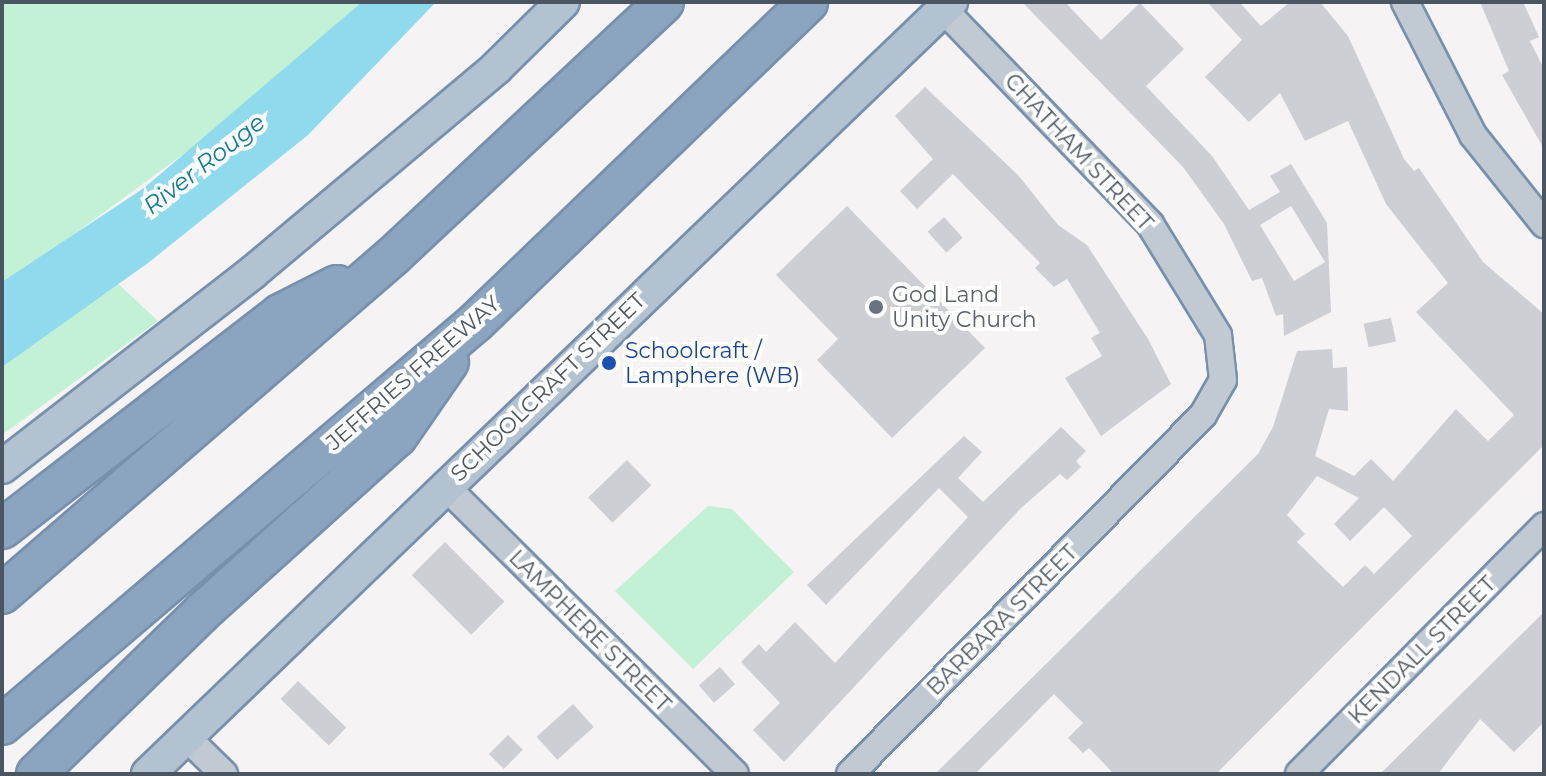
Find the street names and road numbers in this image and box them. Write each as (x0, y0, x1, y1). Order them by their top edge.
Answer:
street label: CHATHAM STREET (999, 68, 1159, 236)
street label: SCHOOLCRAFT STREET (445, 287, 651, 487)
street label: JEFFRIES FREEWAY (321, 290, 505, 456)
street label: BARBARA STREET (921, 539, 1083, 701)
street label: LAMPHERE STREET (504, 545, 676, 717)
street label: KENDALL STREET (1343, 571, 1501, 729)

